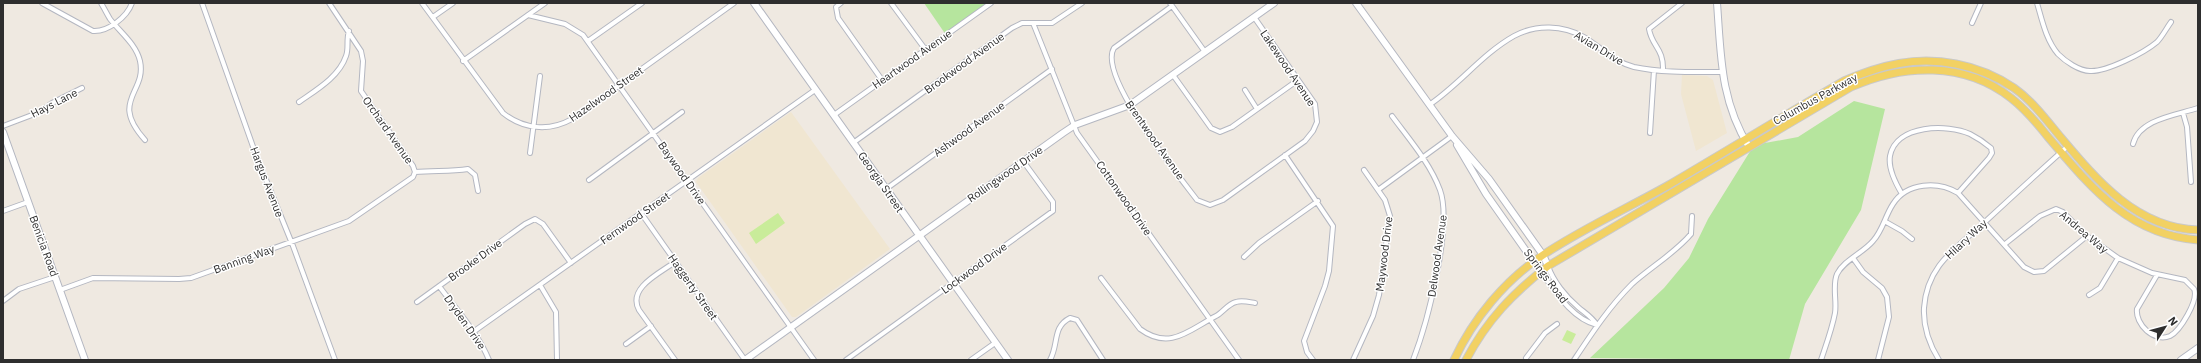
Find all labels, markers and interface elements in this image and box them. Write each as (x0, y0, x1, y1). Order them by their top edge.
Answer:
street label: Heartwood Avenue (869, 26, 955, 92)
street label: Lakewood Avenue (1257, 27, 1319, 109)
street label: Avian Drive (1572, 28, 1626, 68)
street label: Brookwood Avenue (921, 29, 1007, 97)
street label: Hazelwood Street (566, 63, 646, 125)
street label: Columbus Parkway (1770, 70, 1860, 128)
street label: Hays Lane (28, 85, 80, 121)
street label: Orchard Avenue (360, 94, 416, 166)
street label: Ashwood Avenue (930, 98, 1008, 160)
street label: Brentwood Avenue (1122, 98, 1188, 182)
street label: Baywood Drive (655, 139, 709, 207)
street label: Rollingwood Drive (965, 143, 1045, 205)
street label: Hargus Avenue (247, 145, 287, 219)
street label: Georgia Street (855, 149, 907, 215)
street label: Cottonwood Drive (1093, 158, 1155, 238)
street label: Fernwood Street (597, 189, 673, 247)
street label: Andrea Way (2057, 208, 2112, 257)
street label: Benicia Road (26, 213, 62, 279)
street label: Delwood Avenue (1424, 214, 1450, 298)
street label: Maywood Drive (1372, 216, 1396, 292)
street label: Hilary Way (1942, 216, 1990, 262)
street label: Brooke Drive (445, 236, 505, 284)
street label: Lockwood Drive (938, 239, 1010, 297)
street label: Banning Way (212, 241, 277, 277)
street label: Springs Road (1521, 246, 1571, 306)
street label: Haggerty Street (665, 251, 721, 323)
street label: Dryden Drive (441, 292, 489, 352)
north arrow (2145, 307, 2185, 347)
text: N (2165, 314, 2181, 328)

